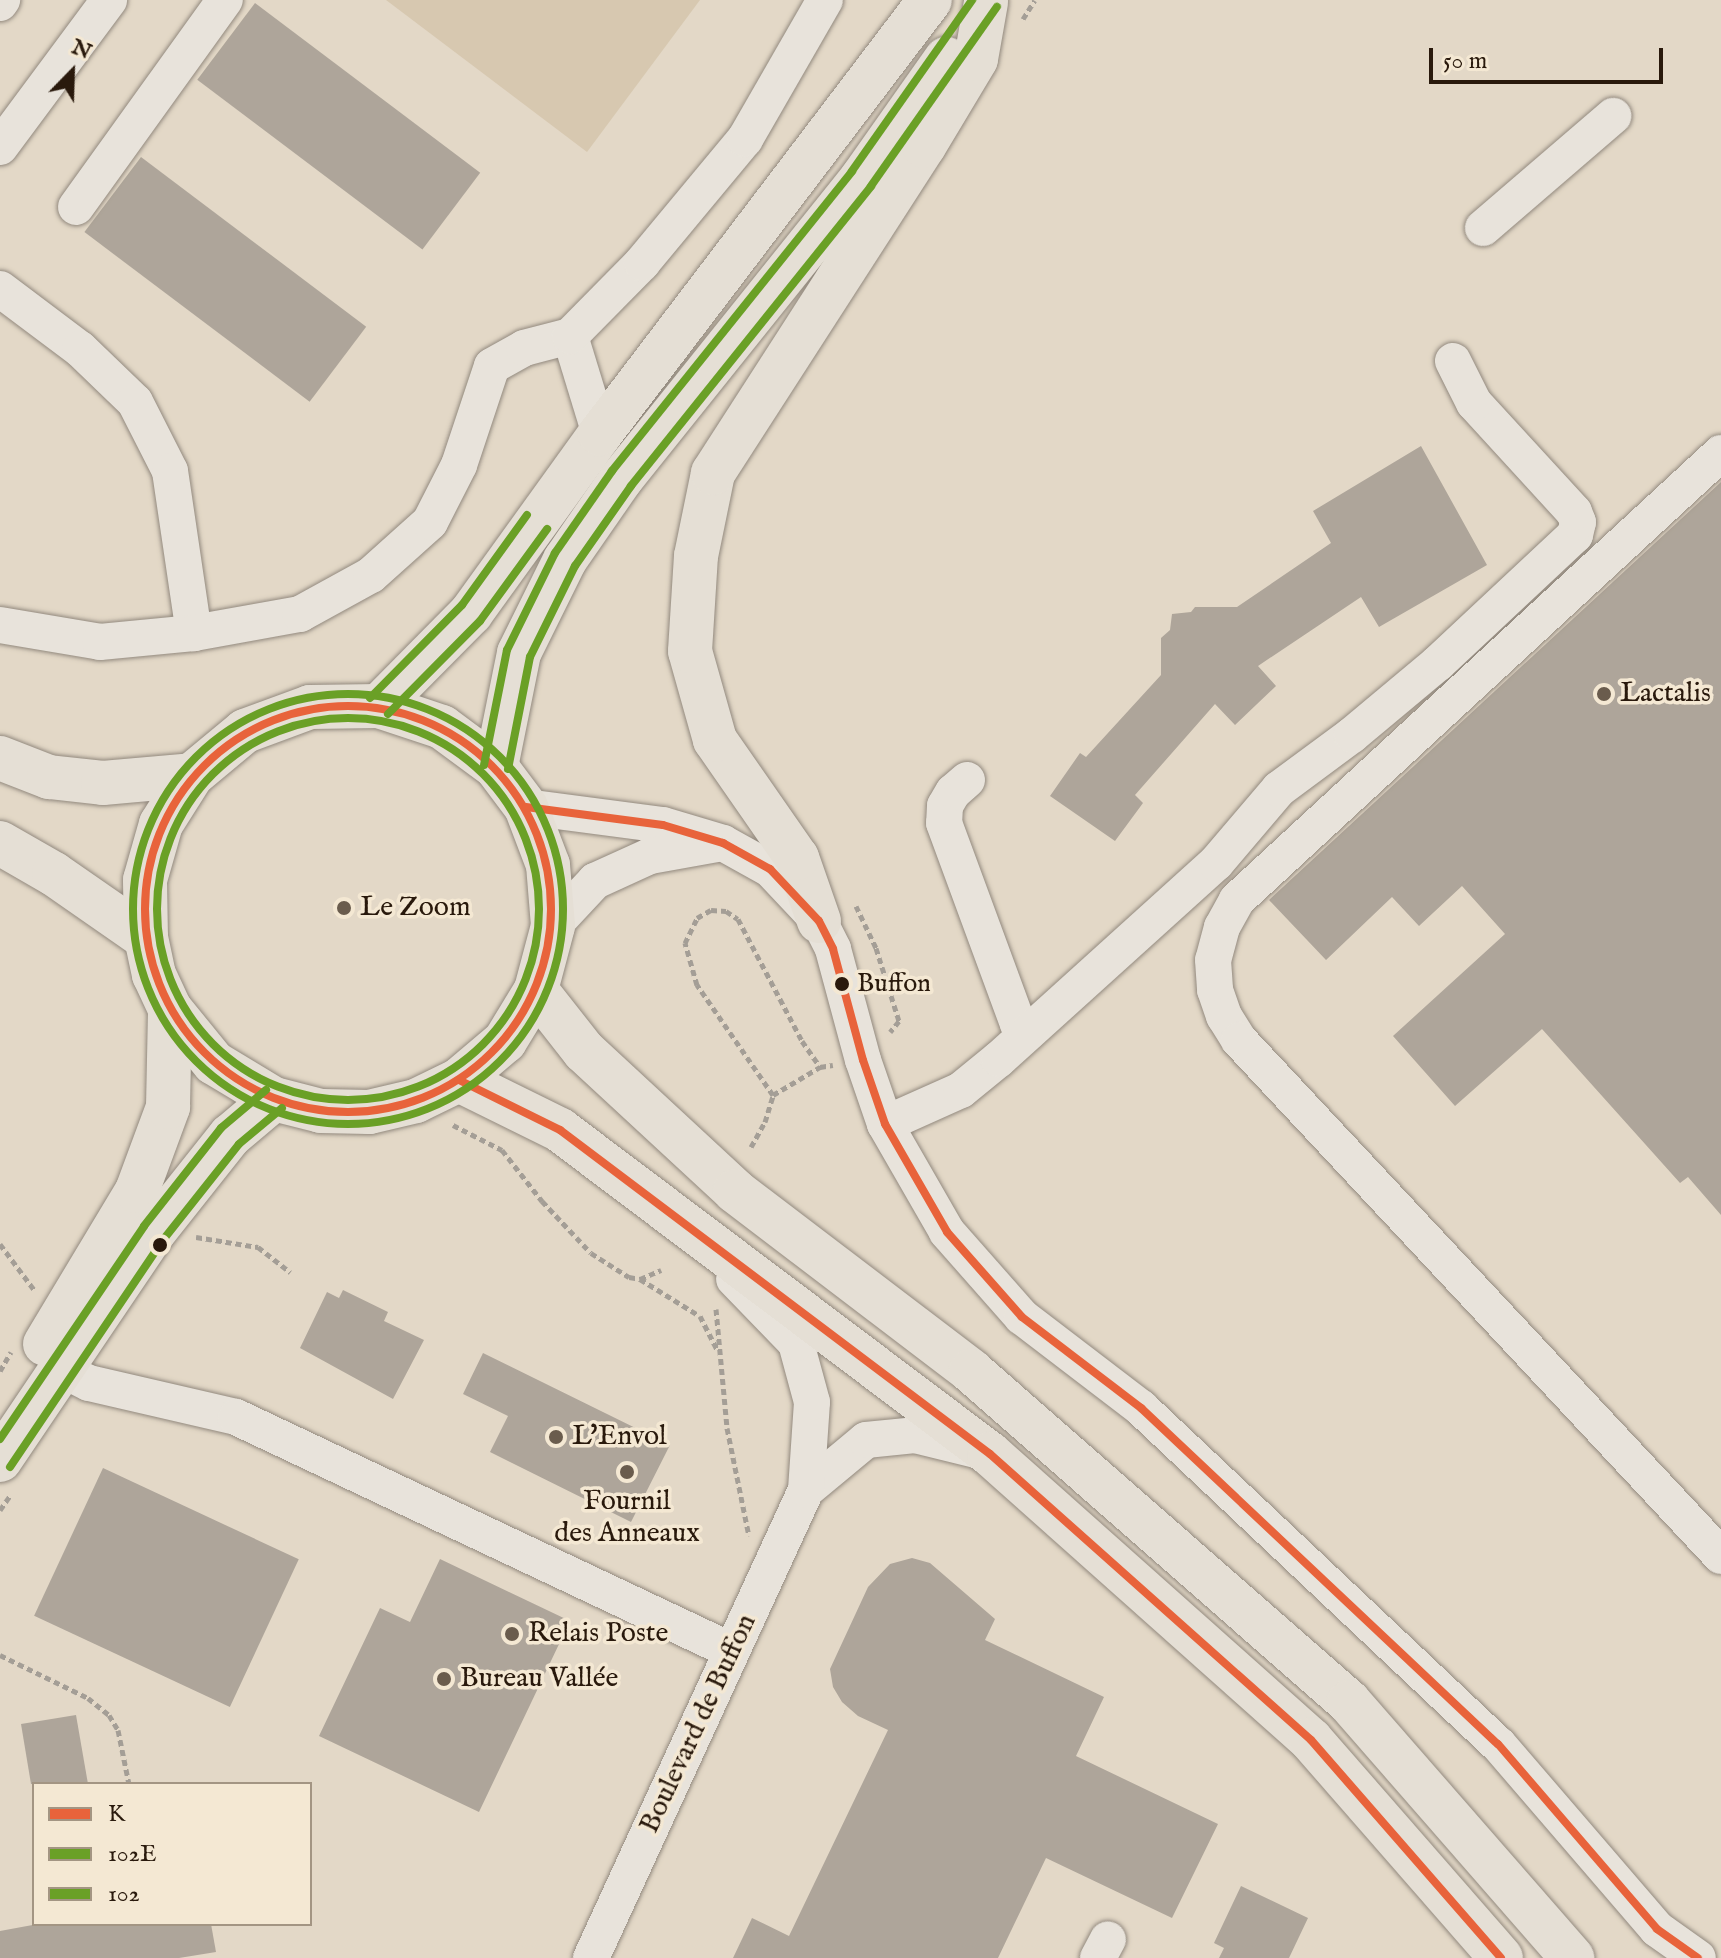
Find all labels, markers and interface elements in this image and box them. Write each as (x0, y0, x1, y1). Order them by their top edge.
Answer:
north arrow (32, 32, 112, 112)
scale bar (1433, 32, 1667, 82)
text: N (67, 33, 96, 67)
text: 50 m (1443, 46, 1487, 77)
place label: Lactalis (1620, 677, 1711, 711)
marker: Lactalis (1595, 685, 1613, 703)
place label: Le Zoom (360, 891, 471, 925)
marker: Le Zoom (335, 899, 353, 917)
place label: Buffon (857, 968, 931, 1000)
marker: Buffon (834, 976, 850, 992)
unlabelled marker (152, 1237, 168, 1253)
place label: L'Envol (572, 1420, 667, 1454)
marker: L'Envol (547, 1428, 565, 1446)
marker: Fournil des Anneaux (618, 1463, 636, 1481)
place label: Fournil des Anneaux (554, 1485, 700, 1551)
street label: Boulevard de Buffon (634, 1609, 764, 1839)
place label: Relais Poste (528, 1617, 668, 1651)
marker: Relais Poste (503, 1625, 521, 1643)
place label: Bureau Vallée (460, 1662, 618, 1696)
marker: Bureau Vallée (435, 1670, 453, 1688)
legend (32, 1782, 312, 1926)
text: K (108, 1799, 125, 1830)
text: 102E (108, 1839, 157, 1870)
text: 102 (108, 1879, 140, 1910)

